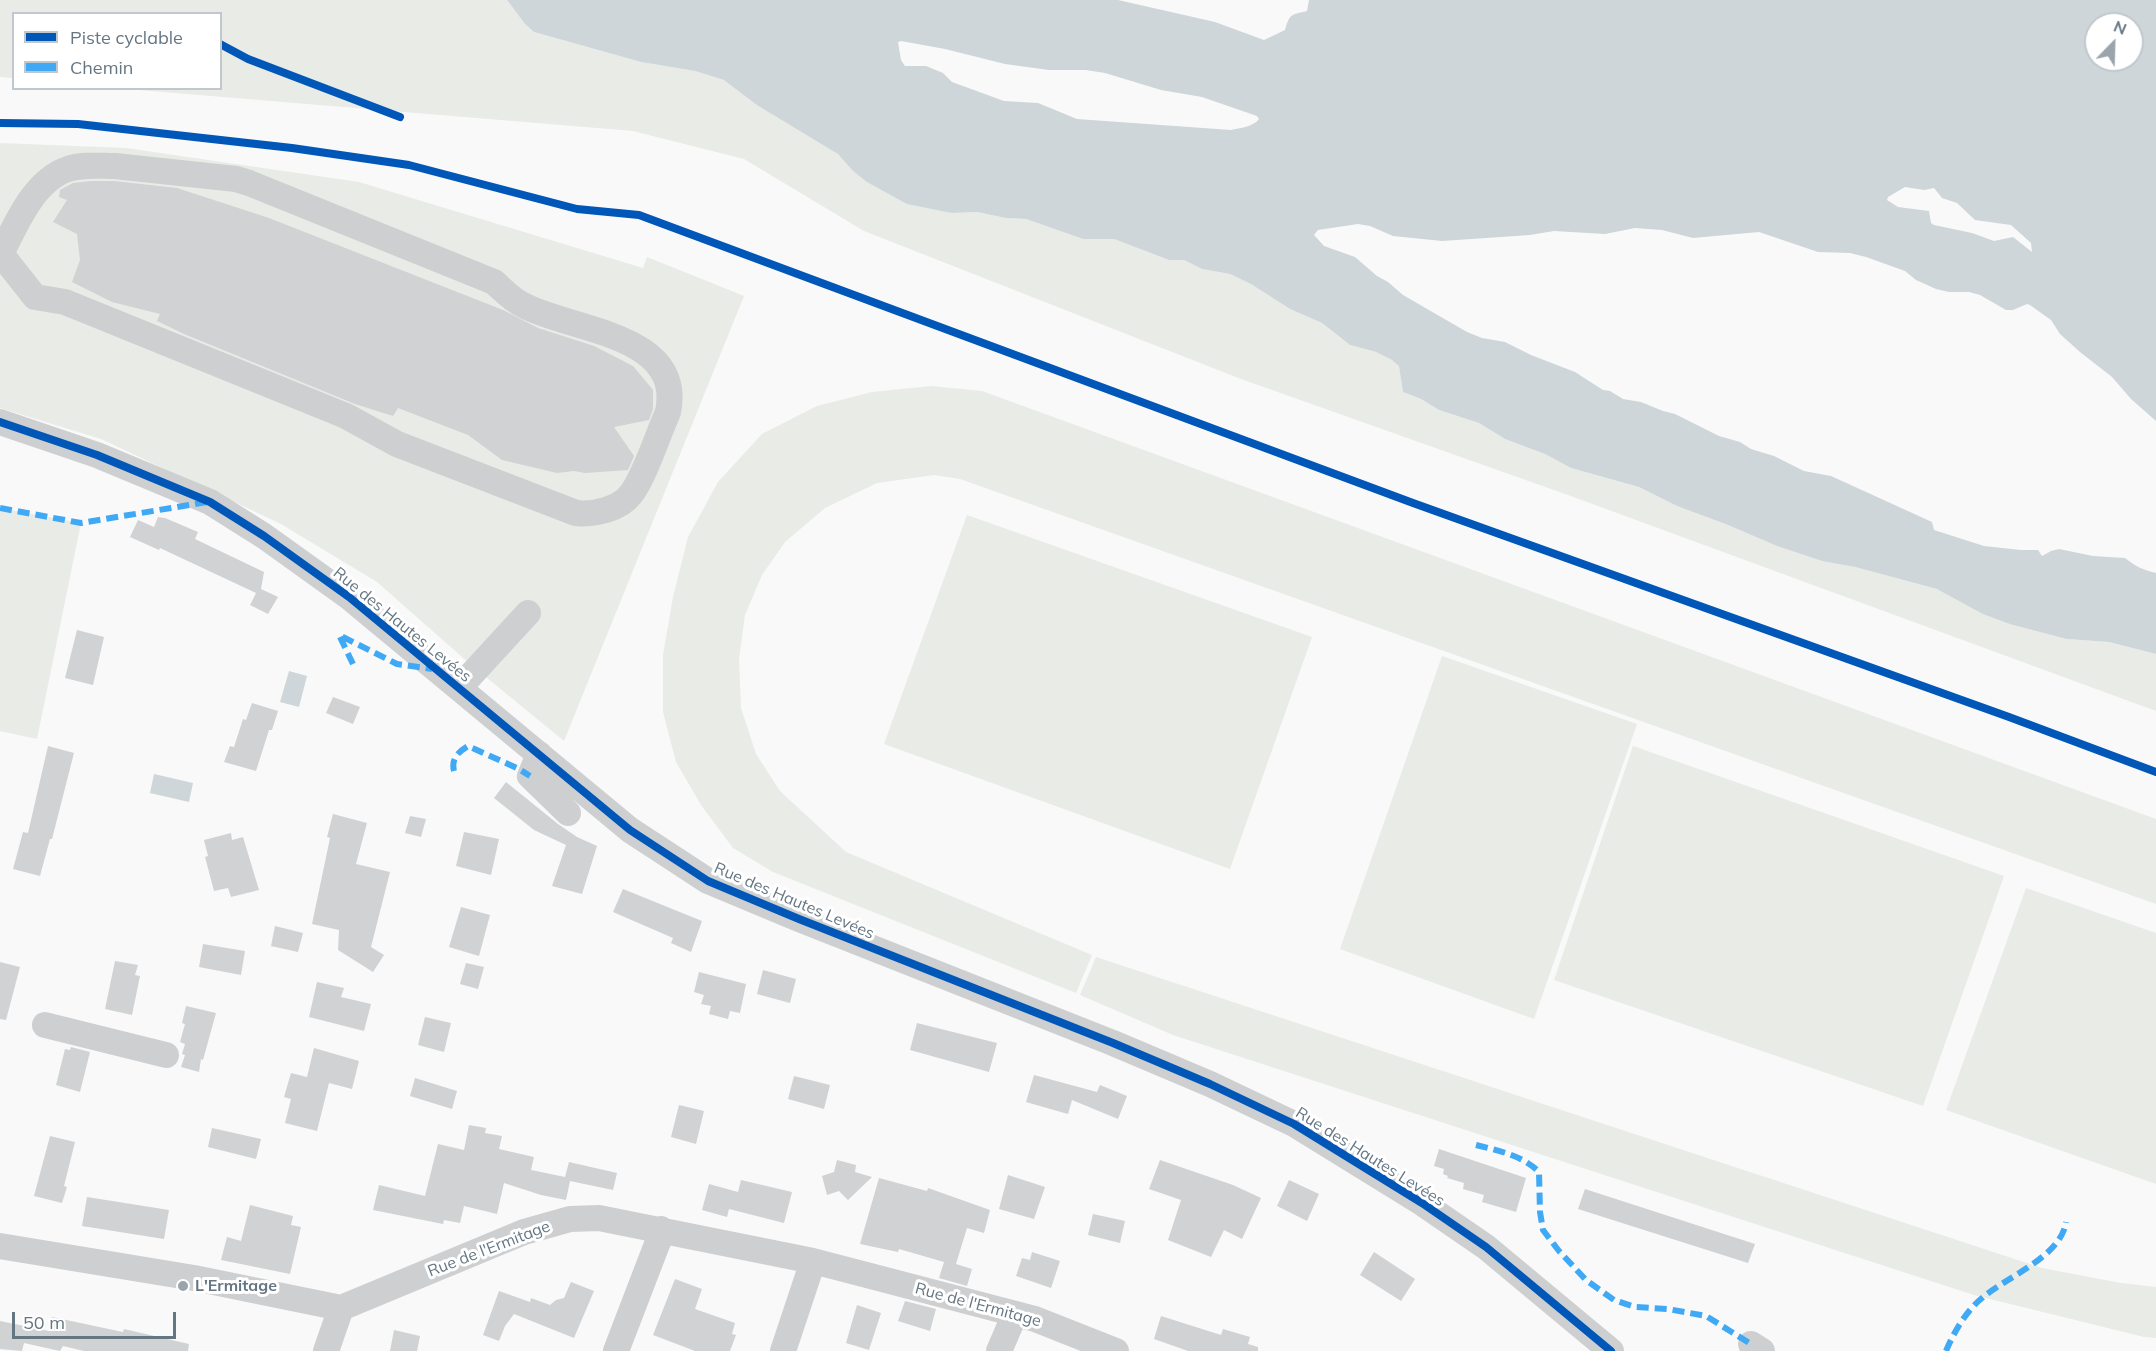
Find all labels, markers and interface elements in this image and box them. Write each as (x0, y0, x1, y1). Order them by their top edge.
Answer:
legend (12, 12, 222, 90)
north arrow (2084, 12, 2144, 72)
text: N (2111, 16, 2130, 39)
text: Piste cyclable (70, 26, 183, 49)
text: Chemin (70, 56, 133, 79)
street label: Rue des Hautes Levées (329, 563, 475, 687)
street label: Rue des Hautes Levées (711, 859, 877, 943)
street label: Rue des Hautes Levées (1292, 1103, 1448, 1211)
street label: Rue de l'Ermitage (425, 1217, 553, 1281)
place label: L'Ermitage (195, 1276, 277, 1296)
marker: L'Ermitage (176, 1279, 190, 1293)
street label: Rue de l'Ermitage (913, 1279, 1043, 1331)
scale bar (15, 1300, 178, 1338)
text: 50 m (23, 1311, 65, 1334)

